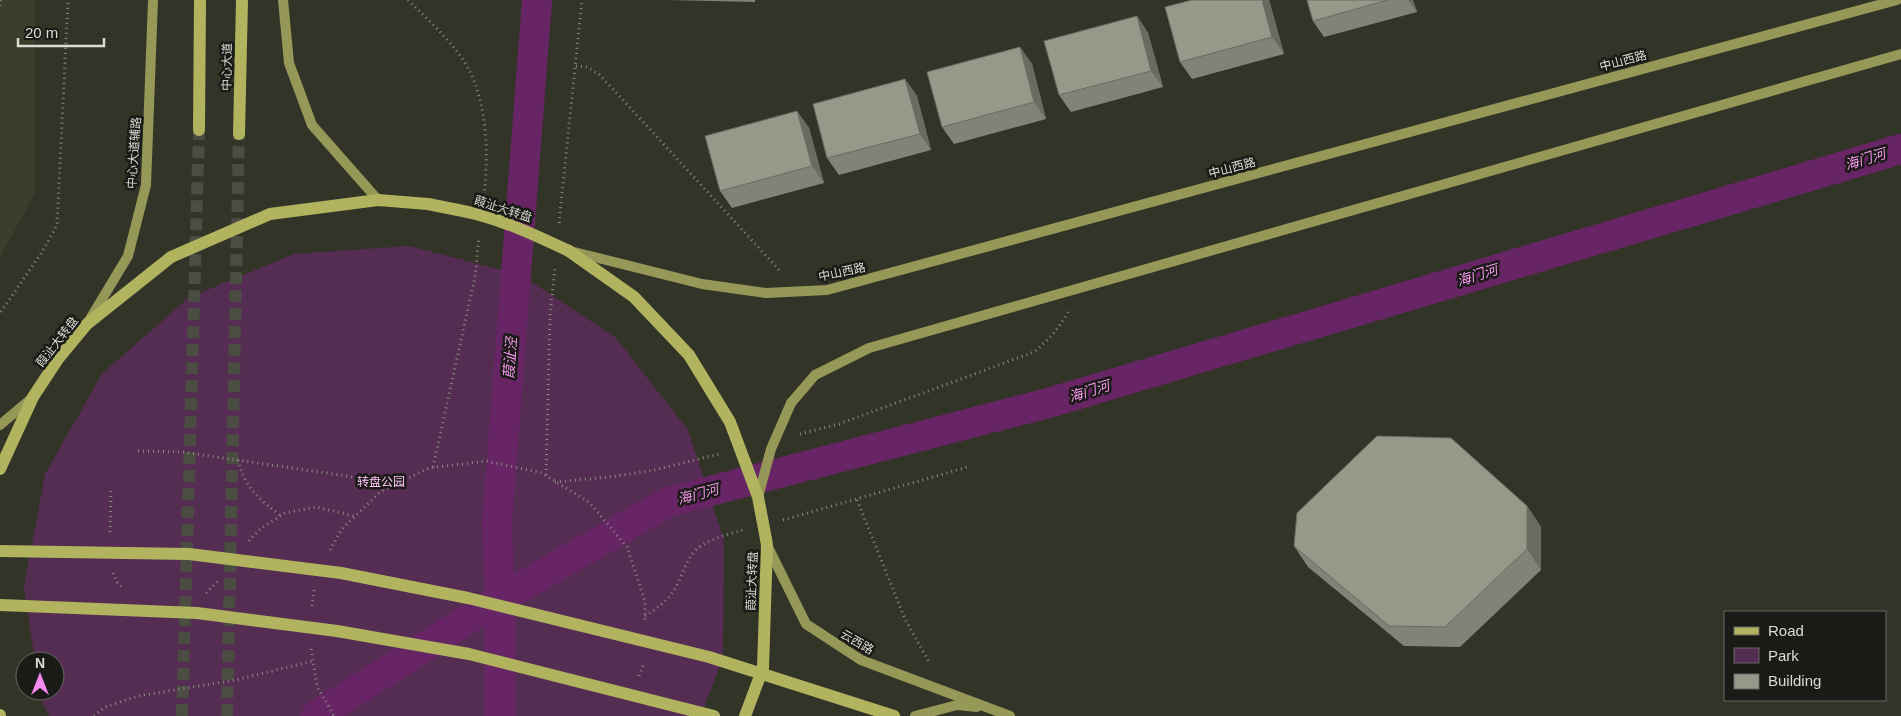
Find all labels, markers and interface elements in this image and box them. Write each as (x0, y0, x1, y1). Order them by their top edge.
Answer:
scale bar (18, 15, 104, 47)
text: 20 m (25, 24, 58, 41)
street label: 中心大道 (220, 43, 234, 91)
street label: 中山西路 (1598, 48, 1648, 74)
street label: 中心大道辅路 (125, 117, 143, 189)
water label: 海门河 (1843, 144, 1890, 173)
street label: 中山西路 (1207, 155, 1257, 181)
street label: 葭沚大转盘 (472, 193, 534, 225)
street label: 中山西路 (817, 260, 867, 284)
water label: 海门河 (1455, 260, 1502, 289)
street label: 葭沚大转盘 (33, 314, 81, 370)
water label: 葭沚泾 (501, 334, 520, 380)
water label: 海门河 (1067, 376, 1114, 405)
park label: 转盘公园 (357, 475, 405, 489)
water label: 海门河 (676, 480, 723, 507)
street label: 葭沚大转盘 (744, 551, 760, 611)
legend (1724, 611, 1886, 701)
text: Road (1768, 622, 1804, 639)
street label: 云西路 (838, 627, 876, 657)
text: Park (1768, 647, 1799, 664)
north arrow (15, 651, 65, 701)
text: N (35, 655, 45, 671)
text: Building (1768, 672, 1821, 689)

